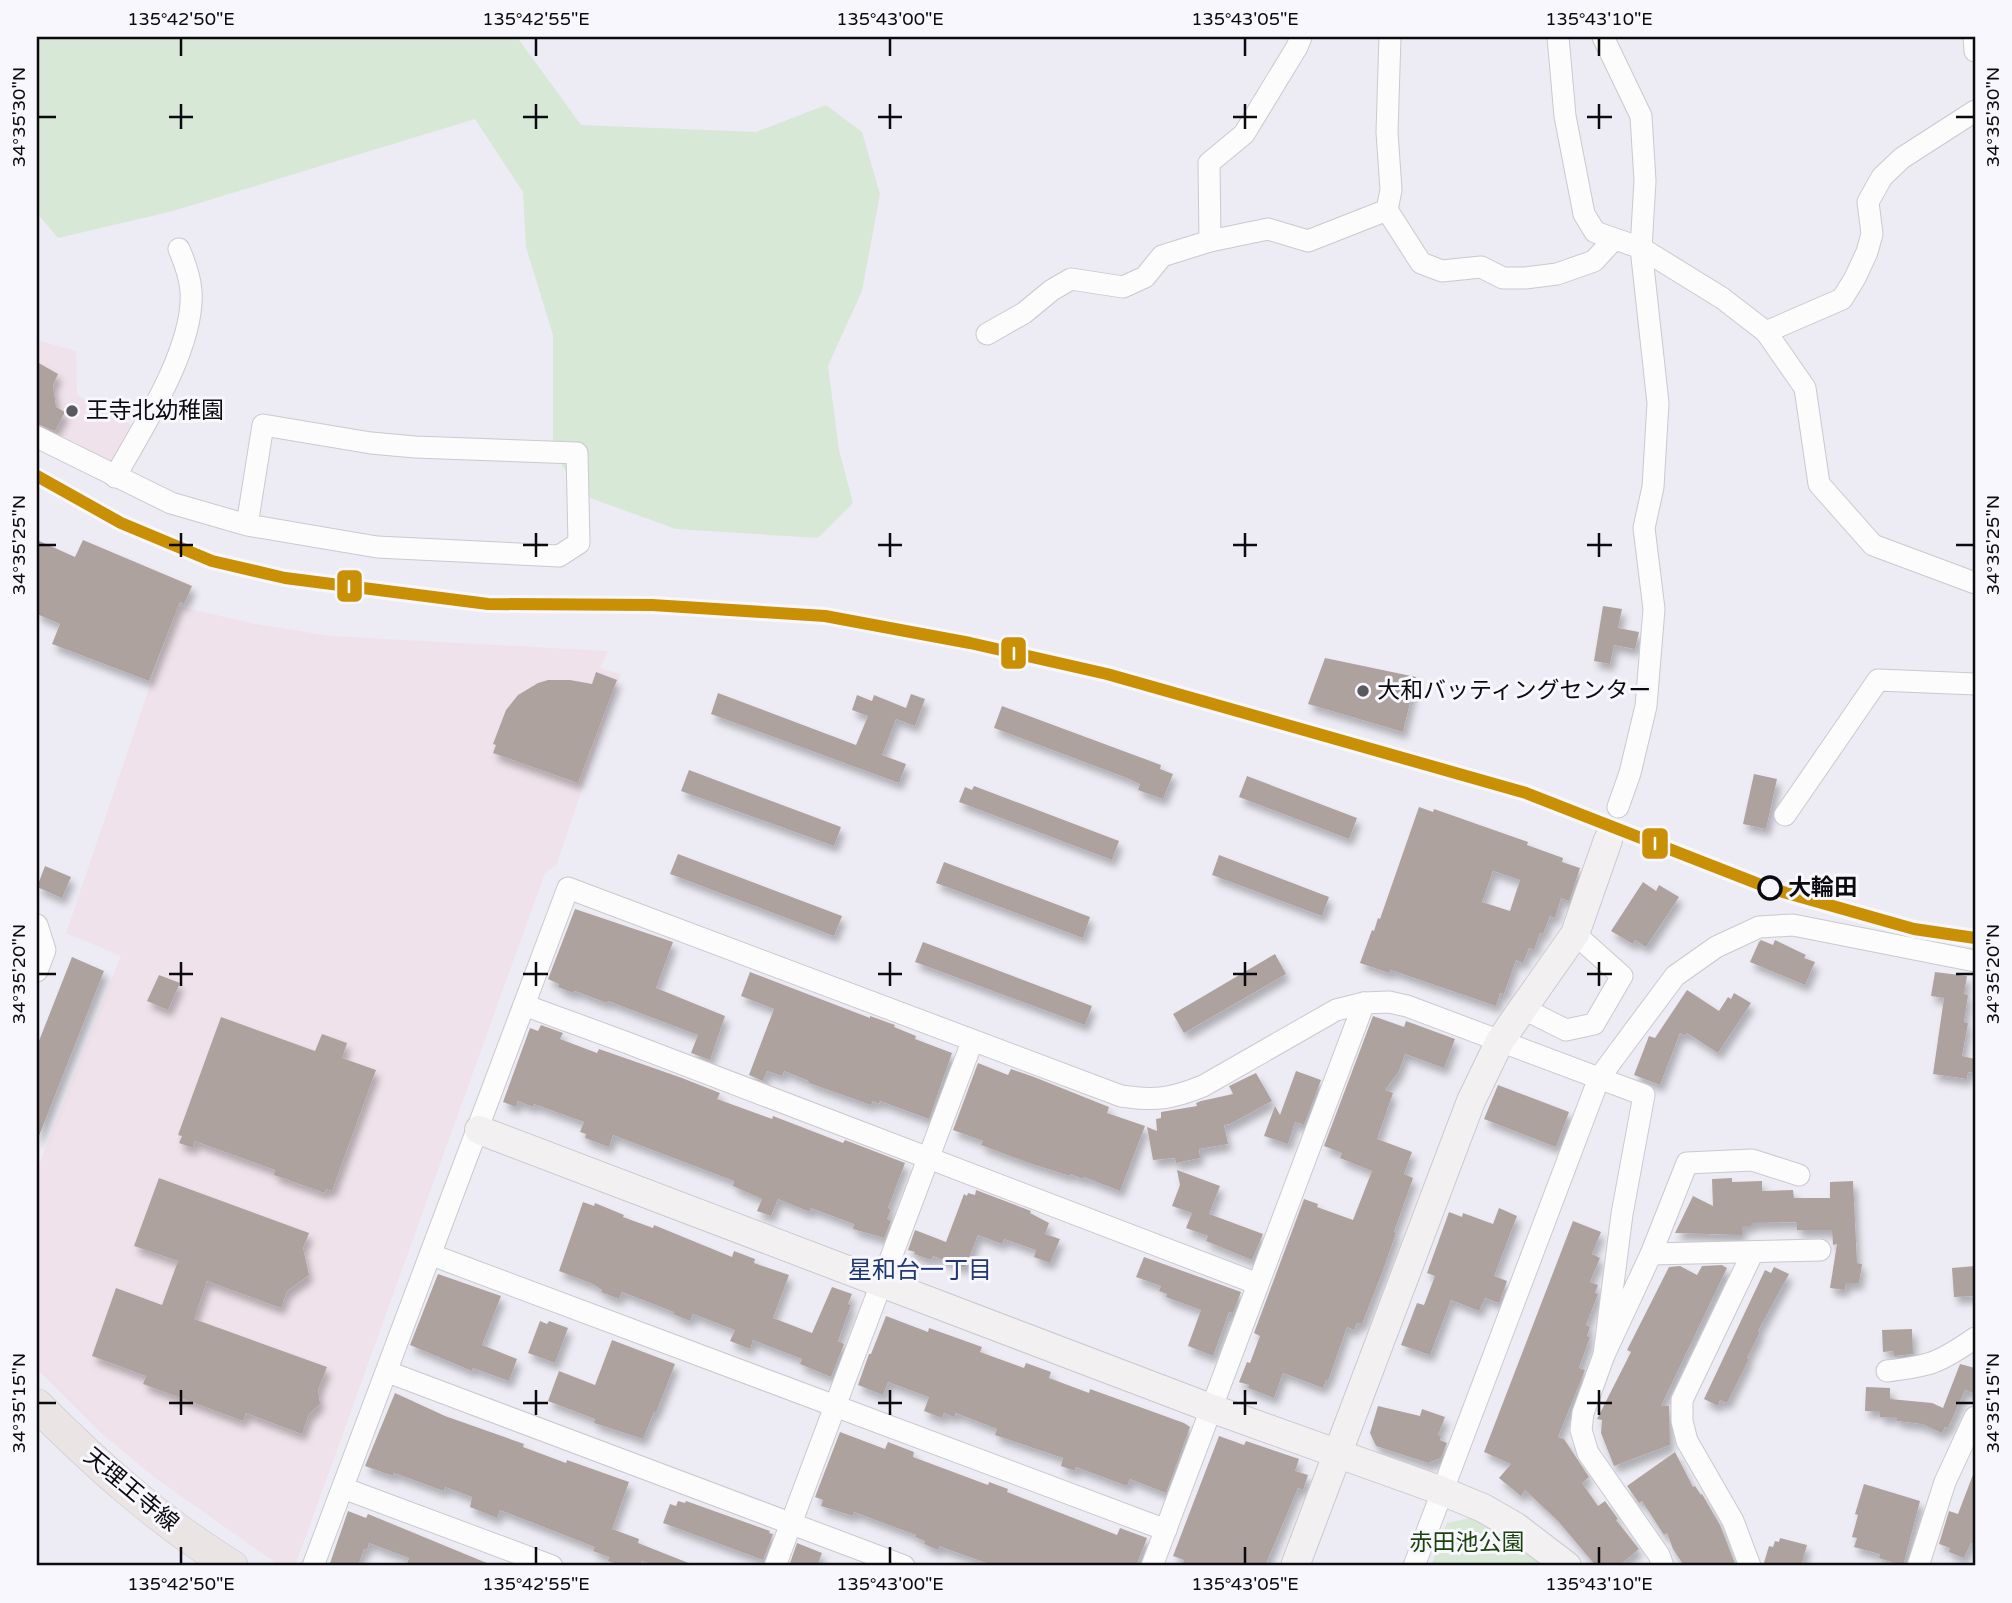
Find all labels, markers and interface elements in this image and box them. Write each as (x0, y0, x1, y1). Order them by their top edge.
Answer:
text: 135°42'50"E (127, 8, 235, 30)
text: 135°42'55"E (482, 8, 590, 30)
text: 135°43'00"E (836, 8, 944, 30)
text: 135°43'05"E (1191, 8, 1299, 30)
text: 135°43'10"E (1545, 8, 1653, 30)
text: 34°35'30"N (8, 67, 30, 167)
text: 34°35'30"N (1982, 67, 2004, 167)
place label: 王寺北幼稚園 (86, 397, 224, 425)
marker: 王寺北幼稚園 (64, 403, 80, 419)
text: 34°35'25"N (8, 495, 30, 595)
text: 34°35'25"N (1982, 495, 2004, 595)
line badge: I (336, 569, 363, 603)
text: I (346, 576, 352, 598)
line badge: I (1000, 636, 1027, 670)
text: I (1011, 643, 1017, 665)
place label: 大和バッティングセンター (1377, 677, 1652, 705)
marker: 大和バッティングセンター (1355, 683, 1371, 699)
line badge: I (1641, 827, 1669, 860)
text: I (1652, 833, 1658, 855)
place label: 大輪田 (1788, 874, 1857, 902)
marker: 大輪田 (1758, 876, 1782, 900)
text: 34°35'20"N (8, 924, 30, 1024)
text: 34°35'20"N (1982, 924, 2004, 1024)
district label: 星和台一丁目 (848, 1256, 992, 1285)
text: 34°35'15"N (8, 1353, 30, 1453)
text: 34°35'15"N (1982, 1353, 2004, 1453)
street label: 天理王寺線 (78, 1442, 184, 1538)
park label: 赤田池公園 (1410, 1529, 1525, 1557)
text: 135°42'50"E (127, 1573, 235, 1595)
text: 135°42'55"E (482, 1573, 590, 1595)
text: 135°43'00"E (836, 1573, 944, 1595)
text: 135°43'05"E (1191, 1573, 1299, 1595)
text: 135°43'10"E (1545, 1573, 1653, 1595)

